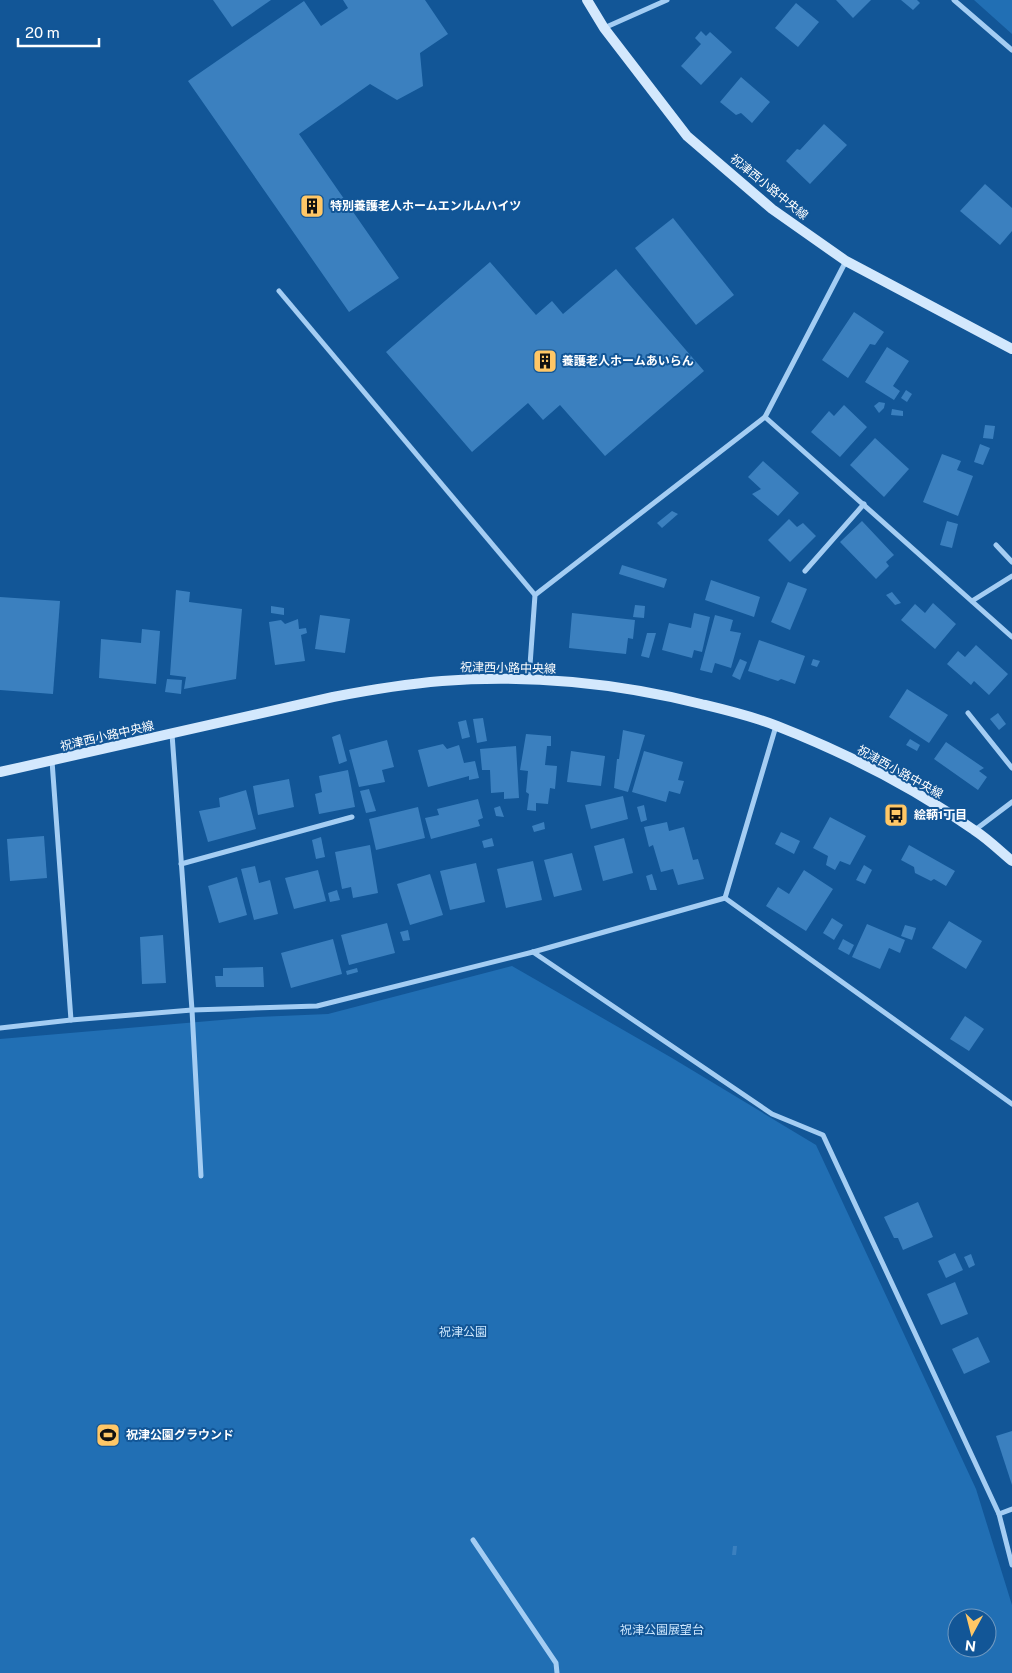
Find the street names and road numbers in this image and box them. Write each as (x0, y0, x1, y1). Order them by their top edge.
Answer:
street label: 祝津西小路中央線 (727, 151, 811, 223)
street label: 祝津西小路中央線 (460, 660, 556, 676)
street label: 祝津西小路中央線 (59, 718, 155, 754)
street label: 祝津西小路中央線 (855, 743, 945, 801)

